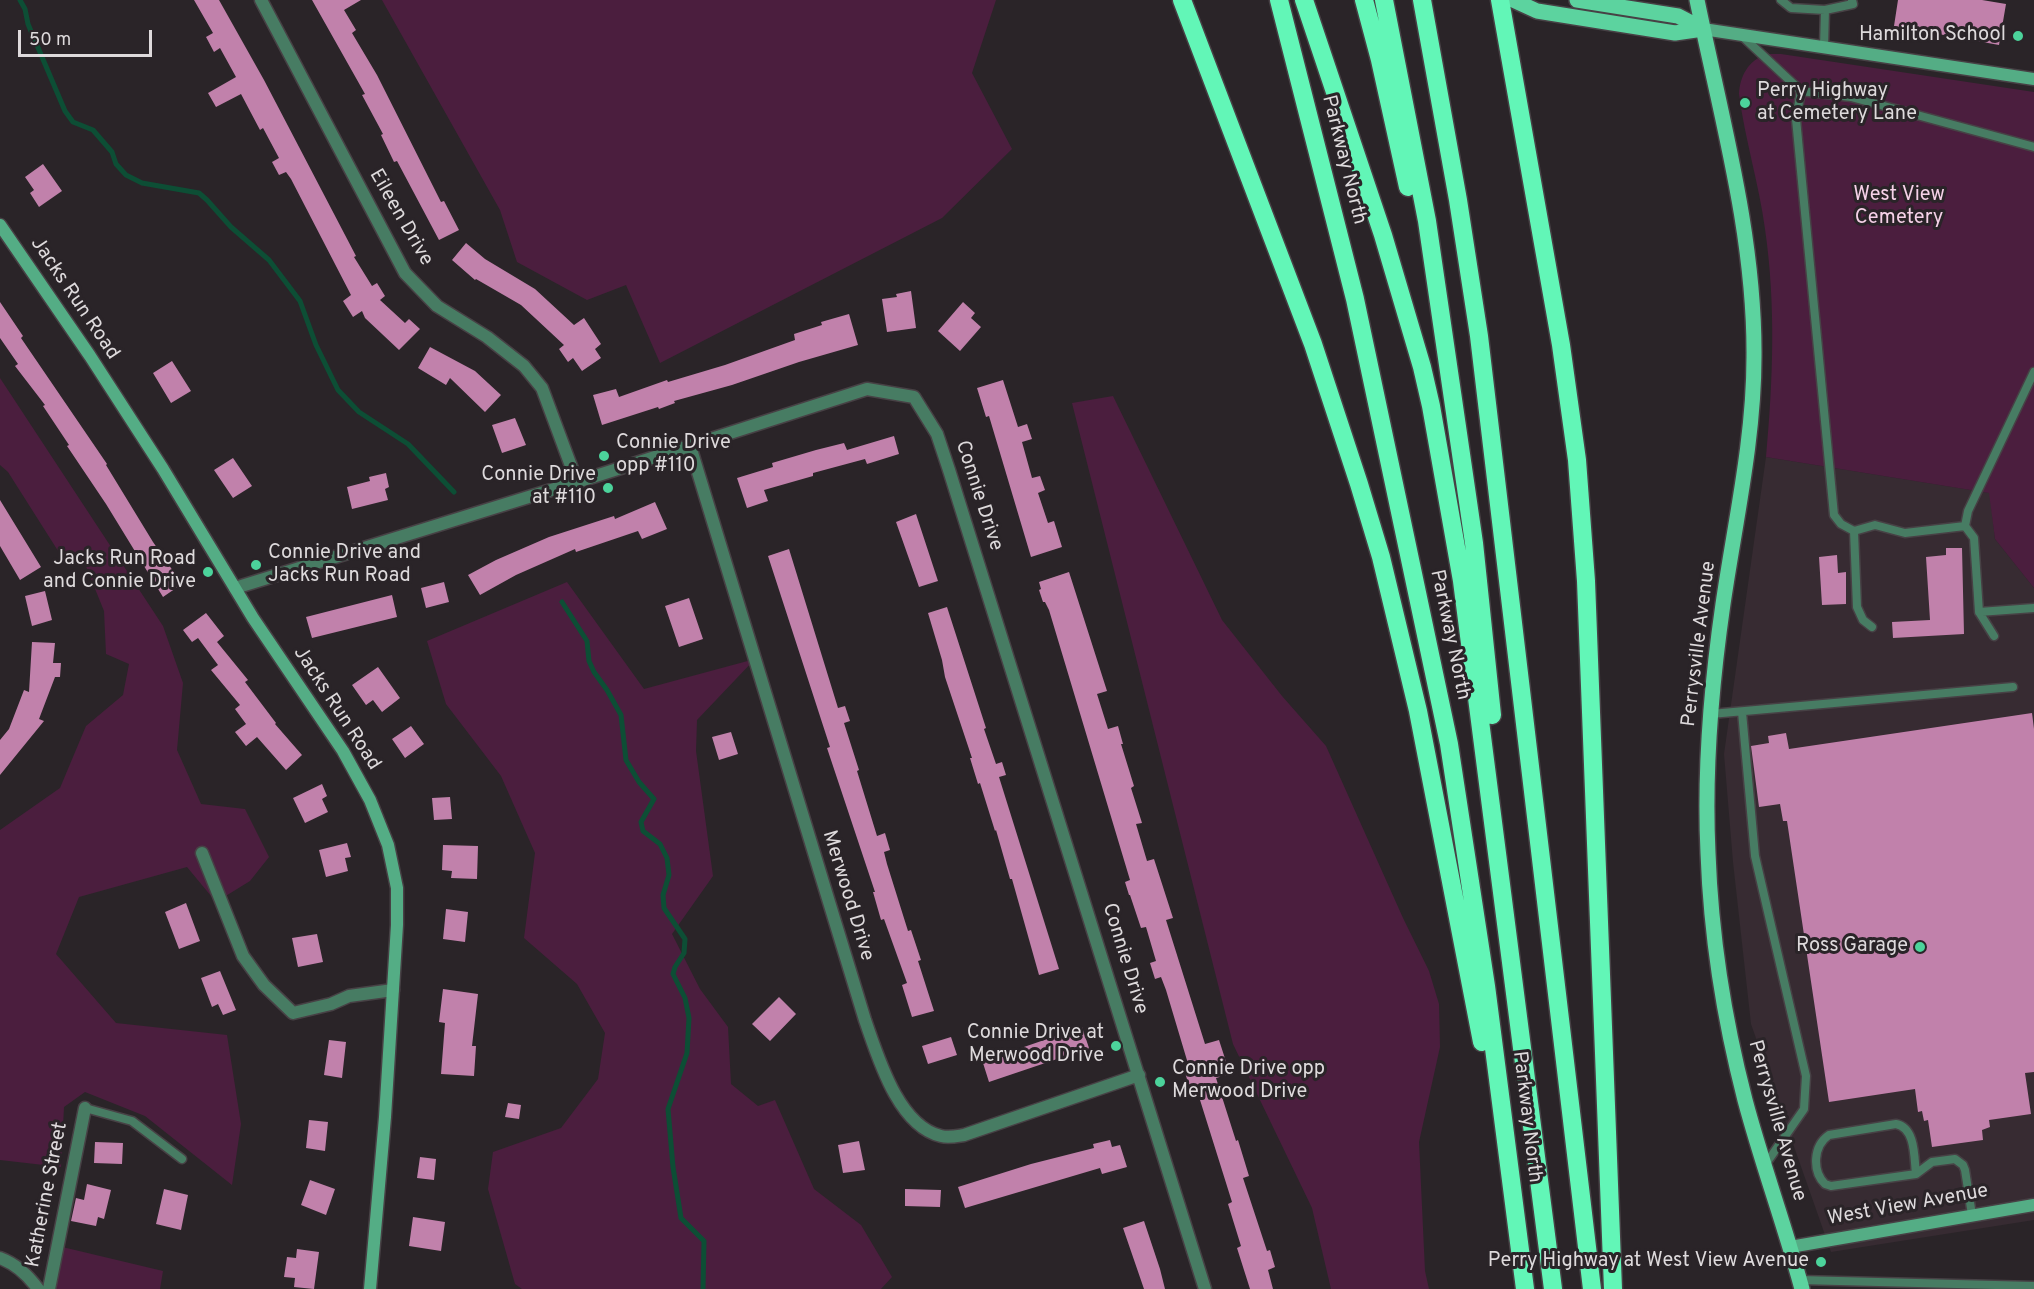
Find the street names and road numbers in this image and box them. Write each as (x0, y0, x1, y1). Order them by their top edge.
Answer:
street label: Parkway North (1315, 93, 1371, 227)
street label: Eileen Drive (363, 165, 437, 271)
street label: Jacks Run Road (24, 233, 124, 365)
street label: Connie Drive (949, 438, 1007, 554)
street label: Perrysville Avenue (1678, 560, 1722, 728)
street label: Parkway North (1423, 568, 1475, 702)
street label: Jacks Run Road (287, 643, 385, 775)
street label: Merwood Drive (816, 828, 878, 964)
street label: Connie Drive (1096, 901, 1152, 1017)
street label: Perrysville Avenue (1742, 1038, 1810, 1204)
street label: Parkway North (1506, 1050, 1546, 1184)
street label: Katherine Street (22, 1120, 74, 1270)
street label: West View Avenue (1826, 1180, 1990, 1232)

